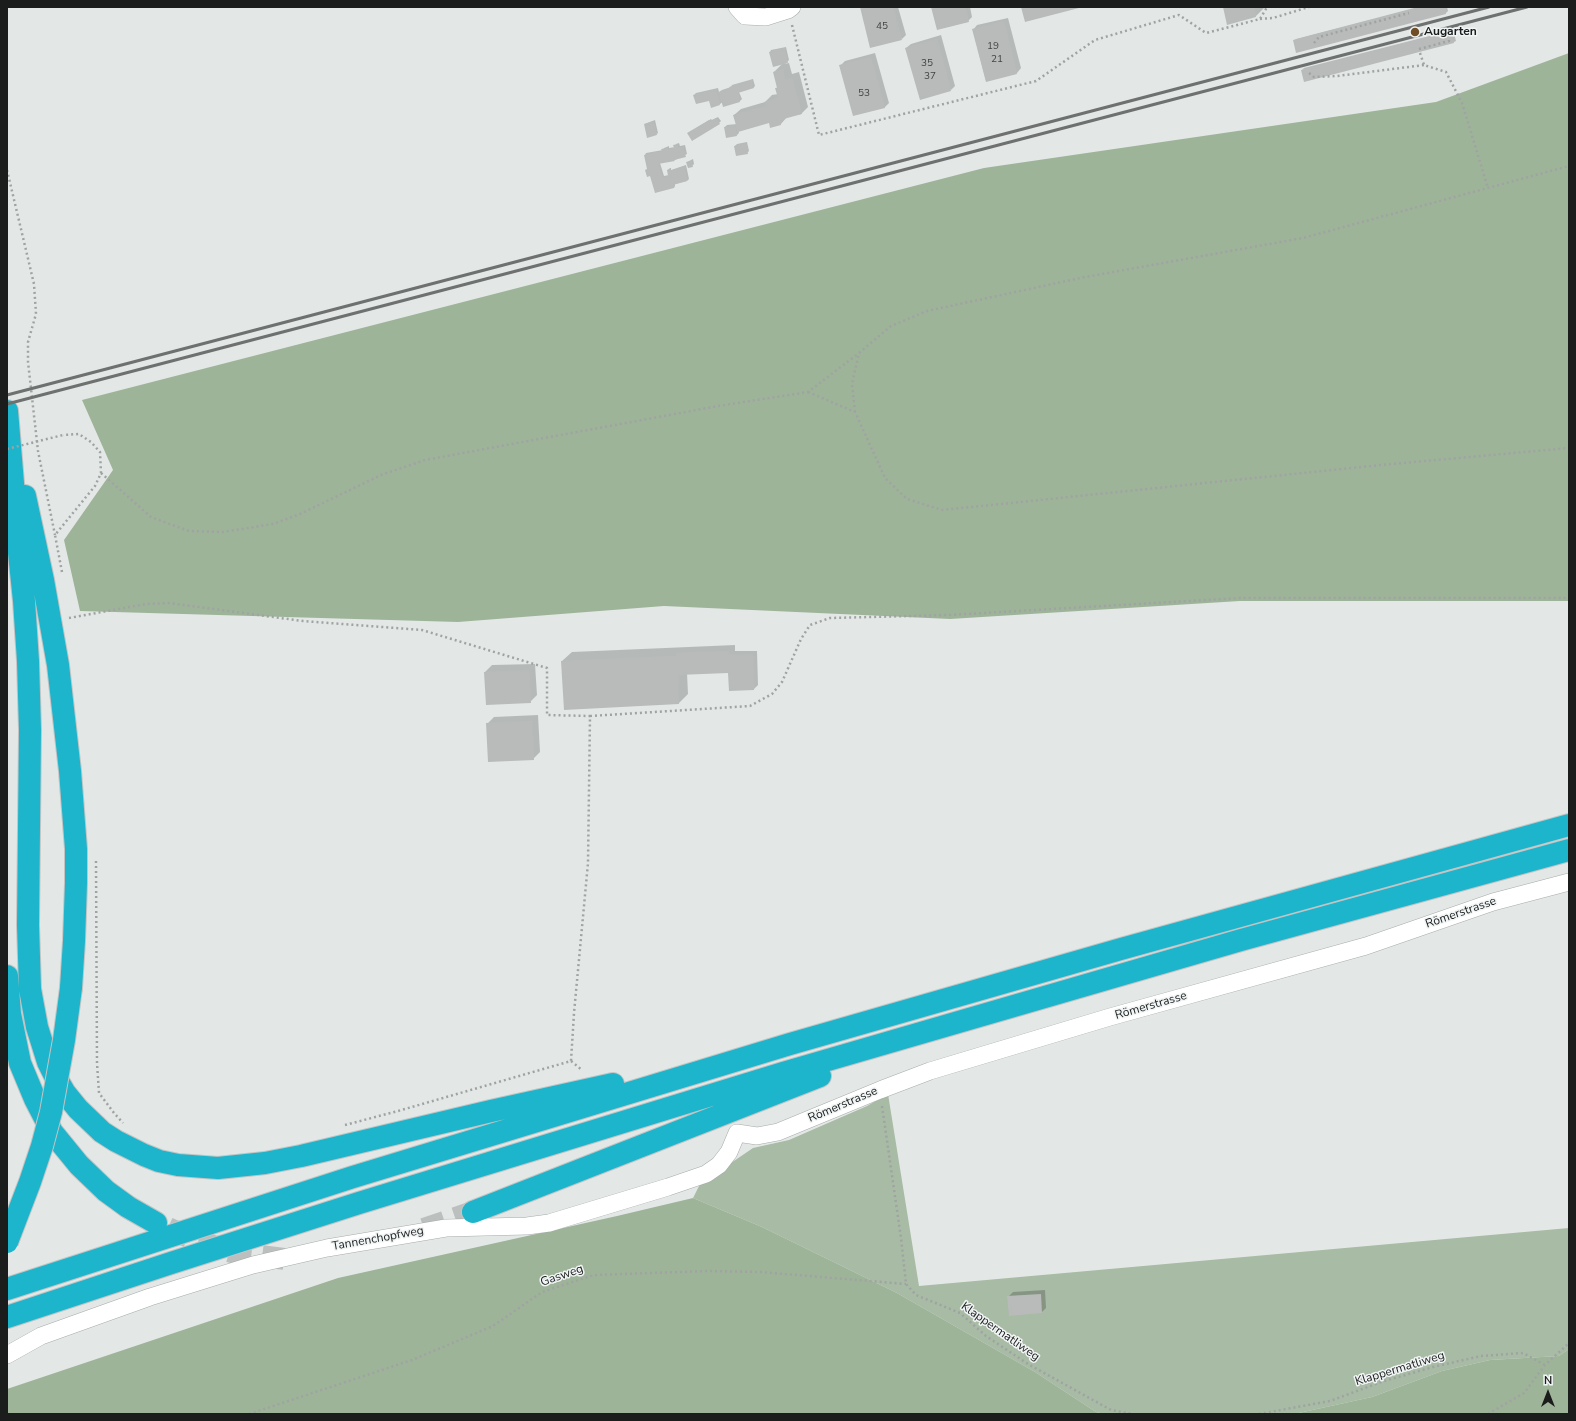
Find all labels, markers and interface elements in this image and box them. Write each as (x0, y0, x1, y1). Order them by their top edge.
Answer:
house number: 45 (876, 21, 888, 33)
place label: Augarten (1424, 25, 1477, 39)
marker: Augarten (1409, 26, 1421, 38)
house number: 19 (987, 41, 999, 53)
house number: 21 (991, 54, 1003, 66)
house number: 35 (921, 58, 933, 70)
house number: 37 (924, 71, 936, 83)
house number: 53 (858, 88, 870, 100)
street label: Römerstrasse (1424, 894, 1498, 932)
street label: Römerstrasse (1114, 989, 1188, 1023)
street label: Römerstrasse (806, 1084, 880, 1126)
street label: Tannenchopfweg (331, 1224, 425, 1254)
street label: Gasweg (539, 1262, 585, 1290)
street label: Klappermatliweg (958, 1300, 1042, 1364)
street label: Klappermatliweg (1354, 1349, 1446, 1389)
north arrow (1528, 1373, 1568, 1413)
text: N (1544, 1373, 1552, 1388)

